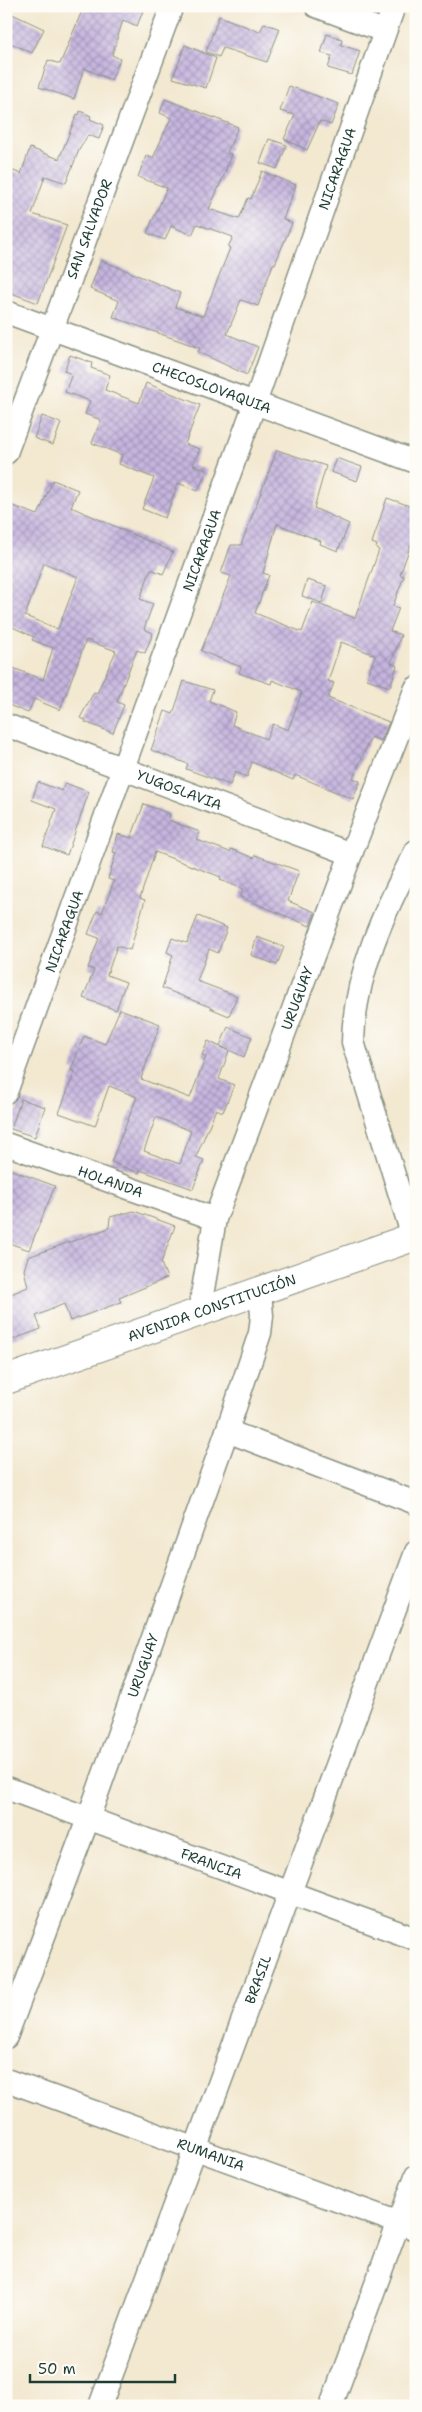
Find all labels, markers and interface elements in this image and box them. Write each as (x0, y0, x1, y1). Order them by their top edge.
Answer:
street label: NICARAGUA (314, 125, 360, 212)
street label: SAN SALVADOR (62, 176, 116, 281)
street label: CHECOSLOVAQUIA (150, 357, 274, 417)
street label: NICARAGUA (179, 507, 225, 594)
street label: YUGOSLAVIA (134, 766, 225, 814)
street label: NICARAGUA (41, 888, 87, 975)
street label: URUGUAY (277, 963, 317, 1032)
street label: HOLANDA (75, 1162, 146, 1201)
street label: AVENIDA CONSTITUCIÓN (125, 1270, 298, 1346)
street label: URUGUAY (123, 1631, 163, 1700)
street label: FRANCIA (178, 1844, 245, 1883)
street label: BRASIL (241, 1952, 275, 2006)
street label: RUMANIA (175, 2134, 247, 2175)
scale bar (30, 2352, 175, 2384)
text: 50 m (38, 2359, 76, 2379)

